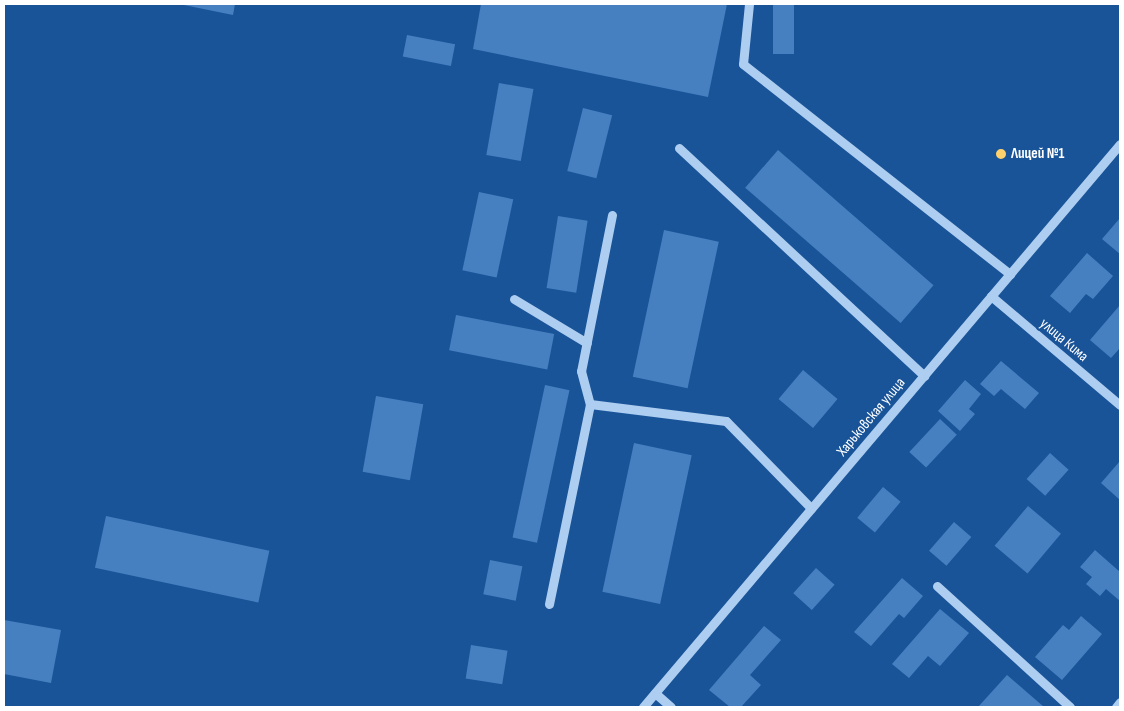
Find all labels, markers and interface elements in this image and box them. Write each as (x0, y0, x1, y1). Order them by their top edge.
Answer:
place label: Лицей №1 (1011, 145, 1064, 163)
marker: Лицей №1 (995, 148, 1007, 160)
street label: улица Кима (1036, 315, 1092, 365)
street label: Харьковская улица (833, 374, 909, 460)

